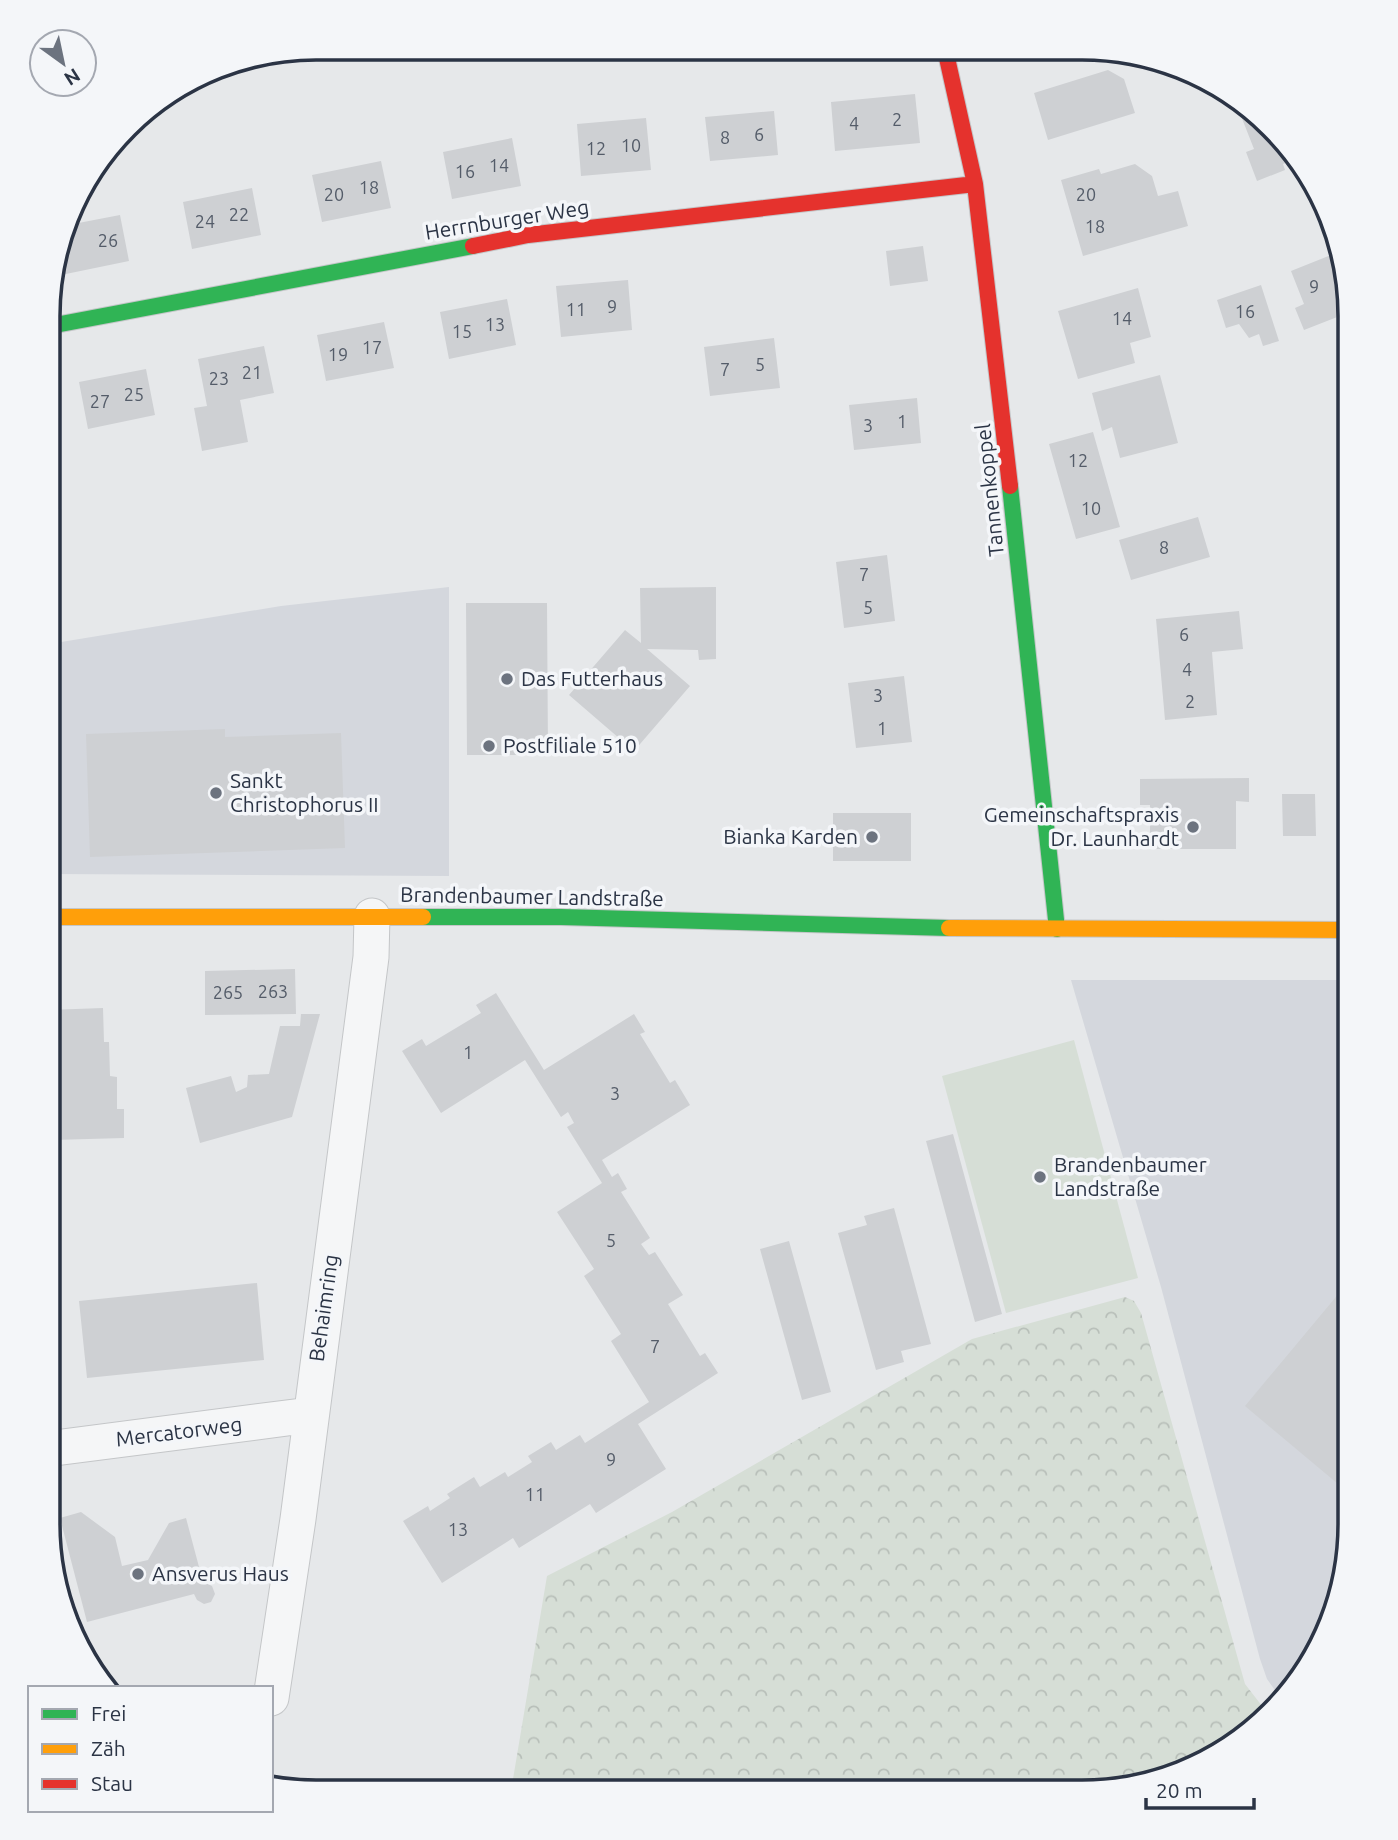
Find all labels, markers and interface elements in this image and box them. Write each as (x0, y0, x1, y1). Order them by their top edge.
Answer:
north arrow (28, 28, 98, 98)
text: N (60, 64, 84, 90)
house number: 2 (892, 109, 902, 129)
house number: 4 (849, 113, 859, 133)
house number: 6 (754, 124, 764, 144)
house number: 8 (720, 127, 730, 147)
house number: 10 (621, 135, 641, 155)
house number: 12 (586, 138, 606, 158)
house number: 14 (489, 155, 509, 175)
house number: 16 (455, 161, 475, 181)
house number: 18 (359, 177, 379, 197)
house number: 20 (324, 184, 344, 204)
house number: 20 (1076, 184, 1096, 204)
street label: Herrnburger Weg (423, 194, 590, 244)
house number: 22 (229, 204, 249, 224)
house number: 24 (195, 211, 215, 231)
house number: 18 (1085, 216, 1105, 236)
house number: 26 (98, 230, 118, 250)
house number: 9 (1309, 276, 1319, 296)
house number: 9 (607, 296, 617, 316)
house number: 11 (566, 299, 586, 319)
house number: 16 (1235, 301, 1255, 321)
house number: 14 (1112, 308, 1132, 328)
house number: 13 (485, 314, 505, 334)
house number: 15 (452, 321, 472, 341)
house number: 17 (362, 337, 382, 357)
house number: 19 (328, 344, 348, 364)
house number: 5 (755, 354, 765, 374)
house number: 7 (720, 359, 730, 379)
house number: 21 (242, 362, 262, 382)
house number: 23 (209, 368, 229, 388)
house number: 25 (124, 384, 144, 404)
house number: 27 (90, 391, 110, 411)
house number: 1 (897, 411, 907, 431)
house number: 3 (863, 415, 873, 435)
street label: Tannenkoppel (970, 423, 1008, 558)
house number: 12 (1068, 450, 1088, 470)
house number: 10 (1081, 498, 1101, 518)
house number: 8 (1159, 537, 1169, 557)
house number: 7 (859, 564, 869, 584)
house number: 5 (863, 597, 873, 617)
house number: 6 (1179, 624, 1189, 644)
house number: 4 (1182, 659, 1192, 679)
place label: Das Futterhaus (521, 666, 663, 690)
marker: Das Futterhaus (499, 671, 515, 687)
house number: 3 (873, 685, 883, 705)
house number: 2 (1185, 691, 1195, 711)
house number: 1 (877, 718, 887, 738)
place label: Postfiliale 510 (503, 733, 637, 757)
marker: Postfiliale 510 (481, 738, 497, 754)
place label: Sankt Christophorus II (230, 768, 379, 816)
marker: Sankt Christophorus II (208, 785, 224, 801)
place label: Gemeinschaftspraxis Dr. Launhardt (984, 802, 1179, 850)
marker: Gemeinschaftspraxis Dr. Launhardt (1185, 819, 1201, 835)
place label: Bianka Karden (723, 824, 858, 848)
marker: Bianka Karden (864, 829, 880, 845)
street label: Brandenbaumer Landstraße (400, 882, 664, 910)
house number: 263 (258, 981, 288, 1001)
house number: 265 (213, 982, 243, 1002)
house number: 1 (463, 1042, 473, 1062)
house number: 3 (610, 1083, 620, 1103)
place label: Brandenbaumer Landstraße (1054, 1152, 1207, 1200)
marker: Brandenbaumer Landstraße (1032, 1169, 1048, 1185)
house number: 5 (606, 1230, 616, 1250)
street label: Behaimring (304, 1253, 342, 1363)
house number: 7 (650, 1336, 660, 1356)
street label: Mercatorweg (114, 1411, 243, 1451)
house number: 9 (606, 1449, 616, 1469)
house number: 11 (525, 1484, 545, 1504)
house number: 13 (448, 1519, 468, 1539)
place label: Ansverus Haus (152, 1561, 289, 1585)
marker: Ansverus Haus (130, 1566, 146, 1582)
legend (28, 1686, 273, 1812)
text: Frei (91, 1701, 126, 1725)
text: Zäh (91, 1736, 126, 1760)
scale bar (1146, 1766, 1254, 1810)
text: Stau (91, 1771, 133, 1795)
text: 20 m (1156, 1778, 1203, 1802)

